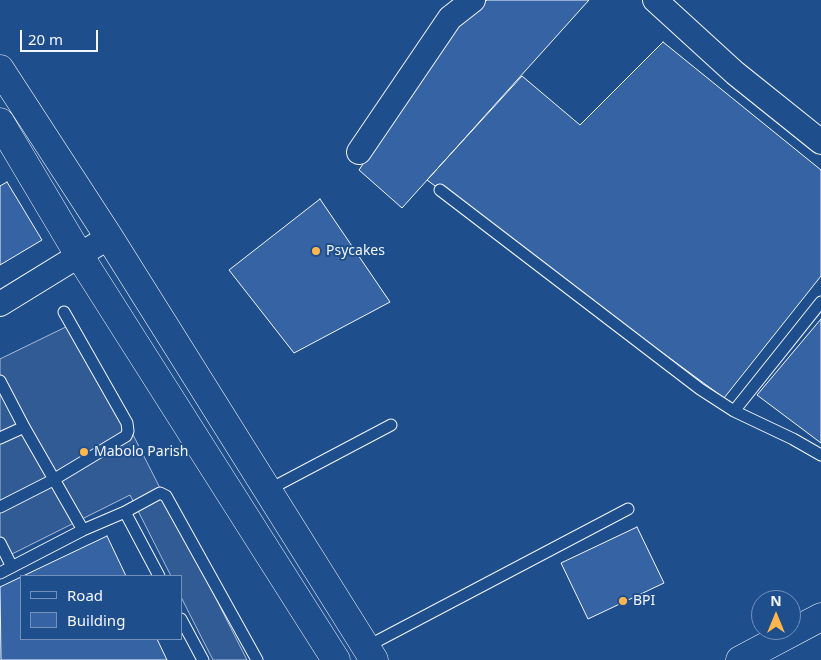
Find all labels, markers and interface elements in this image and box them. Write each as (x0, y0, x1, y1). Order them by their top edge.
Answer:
scale bar (22, 20, 100, 52)
text: 20 m (28, 29, 63, 49)
place label: Psycakes (326, 243, 385, 259)
marker: Psycakes (310, 245, 322, 257)
place label: Mabolo Parish (94, 444, 188, 460)
marker: Mabolo Parish (78, 446, 90, 458)
legend (20, 575, 182, 640)
text: Road (67, 585, 103, 605)
north arrow (751, 590, 801, 640)
text: N (770, 591, 782, 610)
place label: BPI (633, 593, 655, 609)
marker: BPI (617, 595, 629, 607)
text: Building (67, 610, 125, 630)

